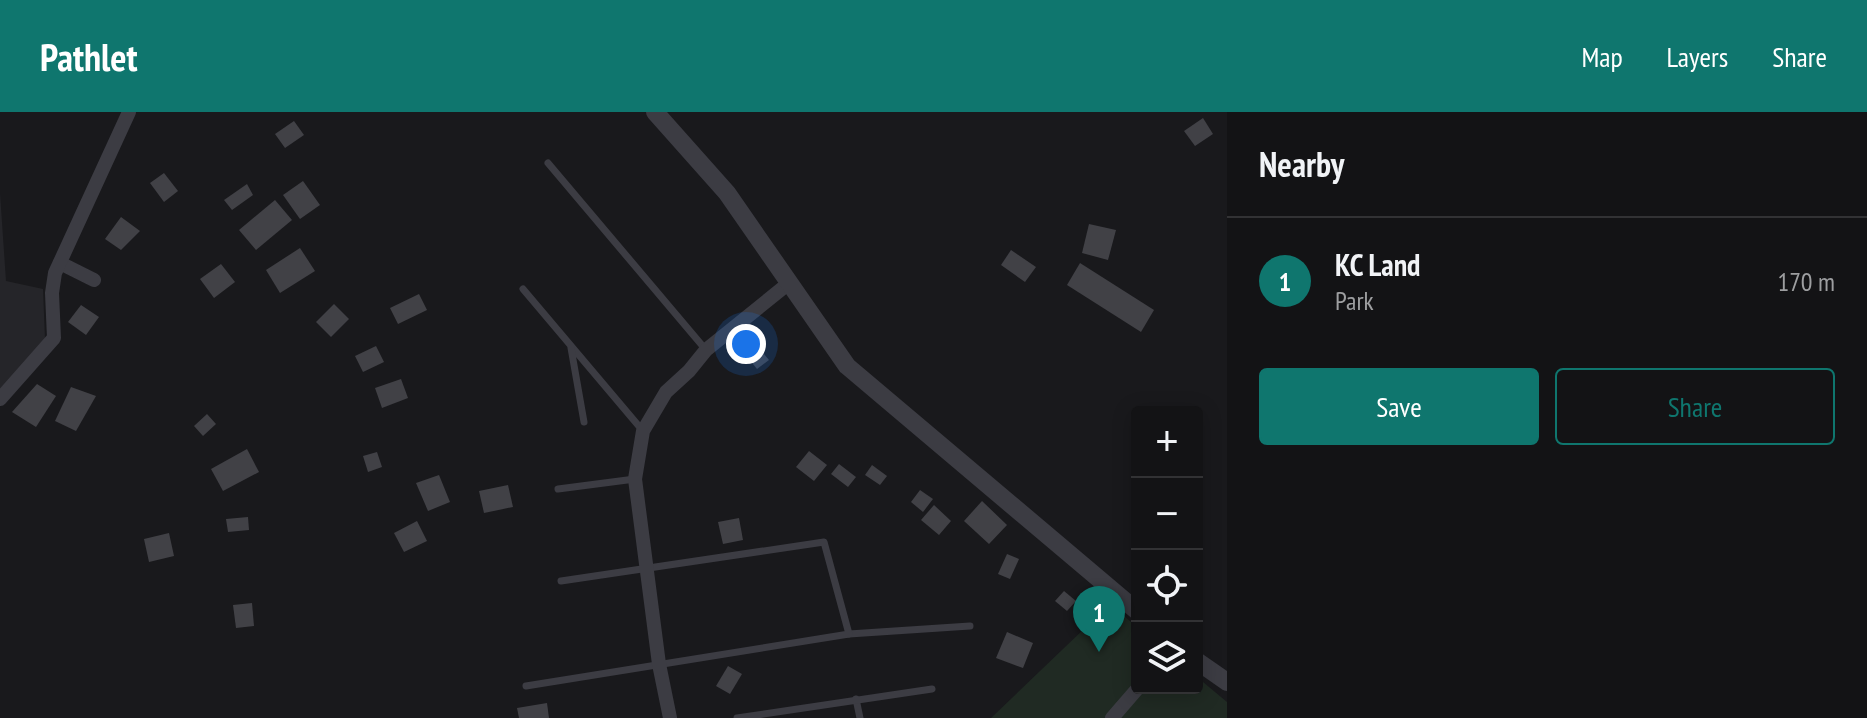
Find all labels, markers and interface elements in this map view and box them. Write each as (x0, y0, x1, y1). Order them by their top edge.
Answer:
text: Pathlet (40, 32, 138, 81)
text: Map (1581, 38, 1623, 75)
text: Layers (1667, 38, 1728, 75)
text: Share (1772, 38, 1827, 75)
text: Nearby (1259, 142, 1344, 186)
text: KC Land (1335, 245, 1420, 284)
text: 1 (1279, 265, 1291, 298)
text: 170 m (1777, 265, 1835, 298)
text: Park (1335, 284, 1374, 317)
your location (726, 324, 766, 364)
button: Save (1259, 368, 1539, 445)
button: Share (1555, 368, 1835, 445)
map controls (1131, 406, 1203, 694)
button: + (1131, 406, 1203, 478)
button: − (1131, 478, 1203, 550)
button: locate (1131, 550, 1203, 622)
pin: 1 (1073, 586, 1125, 652)
button: layers (1131, 622, 1203, 694)

